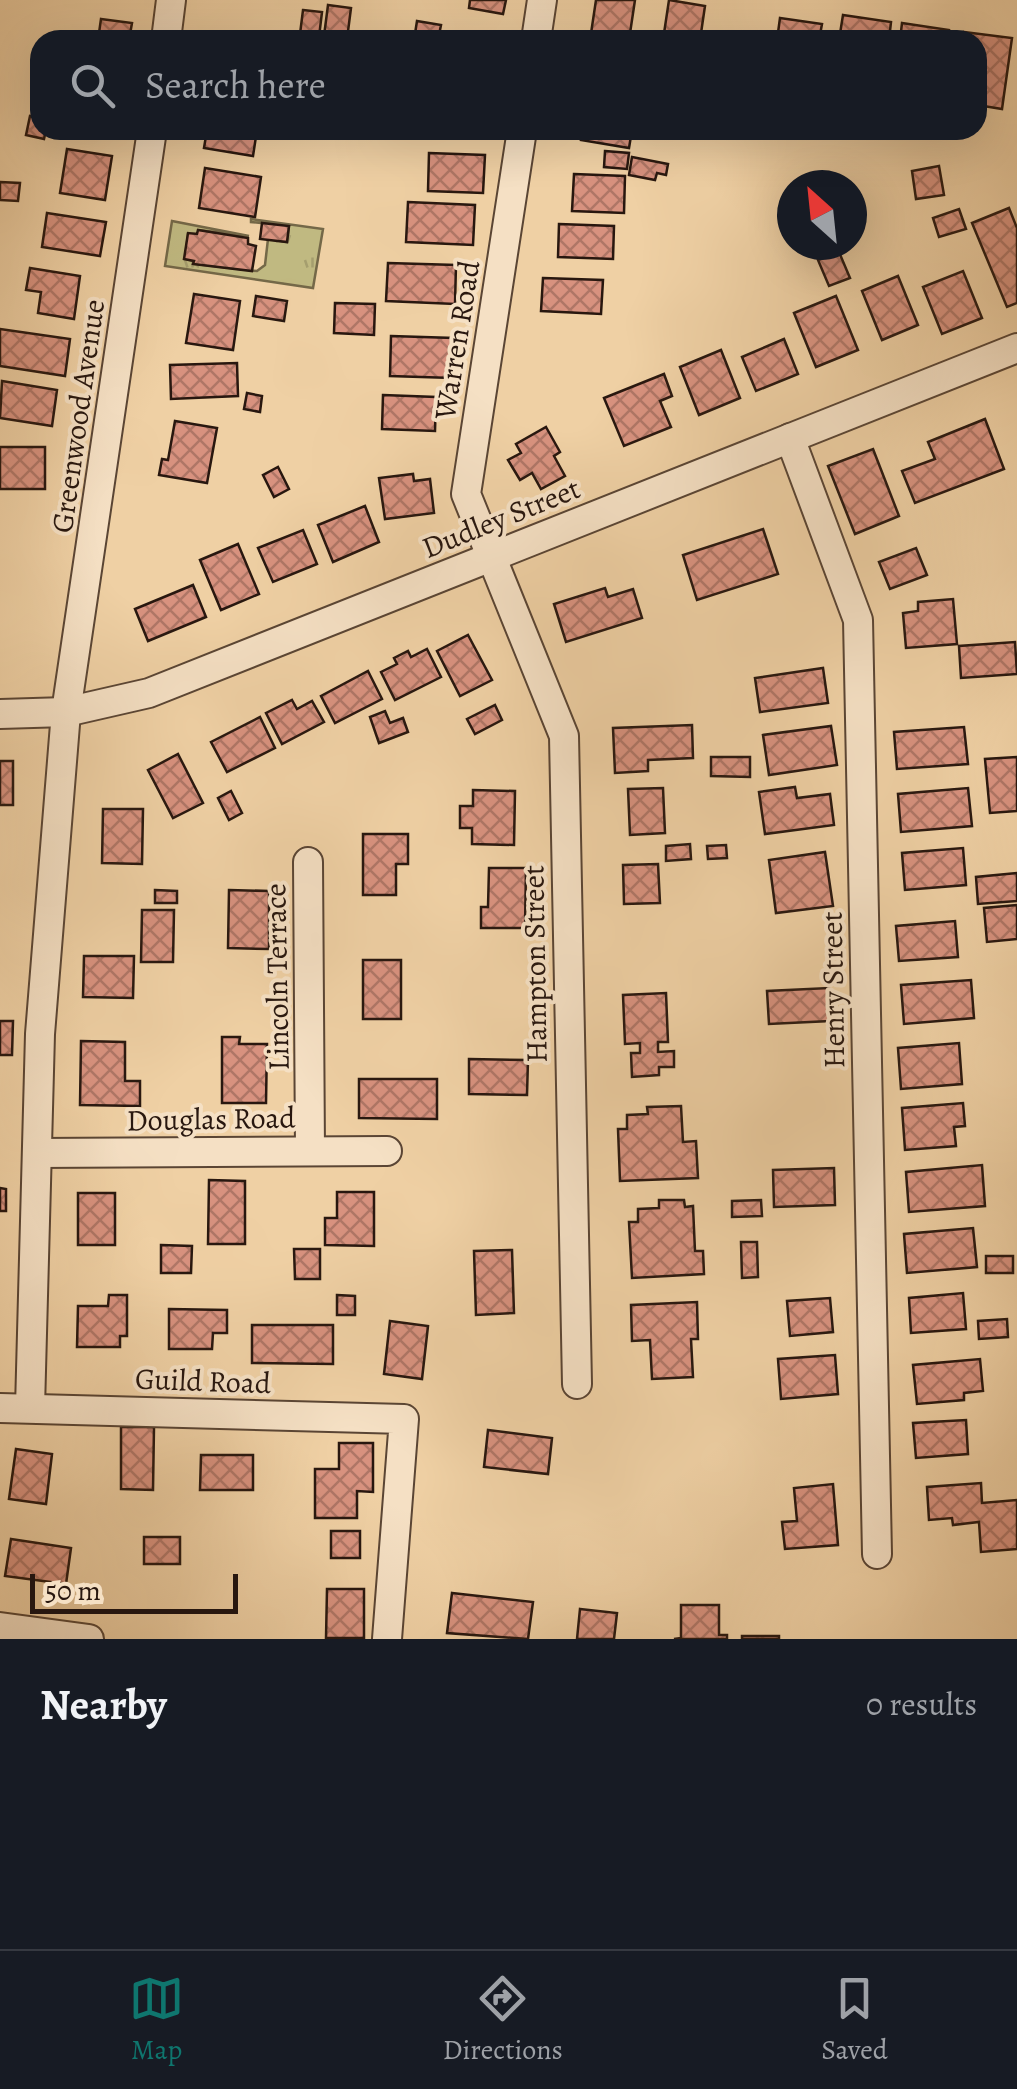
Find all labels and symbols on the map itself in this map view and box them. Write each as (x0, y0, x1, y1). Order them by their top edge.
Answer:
north arrow (777, 170, 867, 260)
street label: Warren Road (425, 257, 489, 423)
street label: Greenwood Avenue (42, 297, 114, 535)
street label: Dudley Street (416, 468, 586, 568)
street label: Hampton Street (513, 865, 557, 1063)
street label: Lincoln Terrace (255, 883, 299, 1071)
street label: Henry Street (812, 911, 854, 1069)
street label: Douglas Road (126, 1098, 297, 1140)
street label: Guild Road (134, 1359, 273, 1403)
scale bar (30, 1569, 238, 1614)

